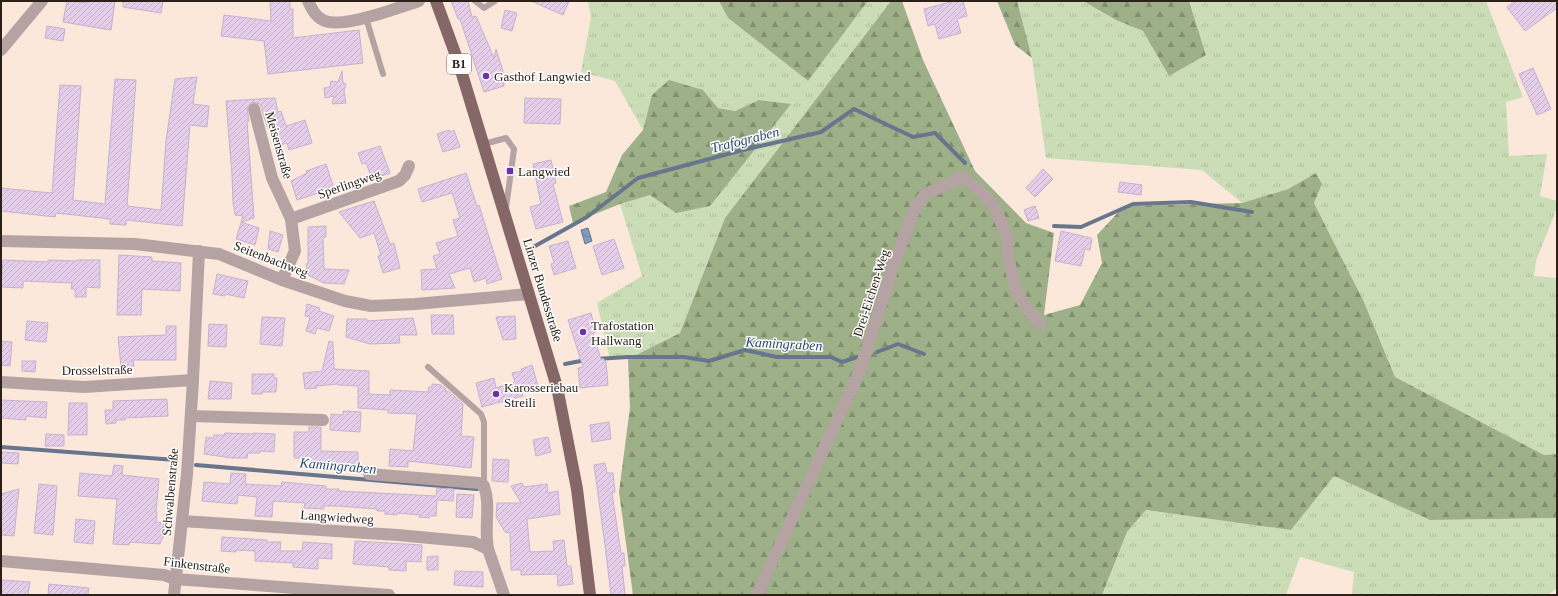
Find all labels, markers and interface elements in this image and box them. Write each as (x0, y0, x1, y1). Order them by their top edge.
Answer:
road number: B1 (447, 54, 471, 74)
place label: Gasthof Langwied (494, 69, 591, 84)
marker: Gasthof Langwied (481, 71, 491, 81)
street label: Meisenstraße (262, 110, 296, 181)
water label: Trafograben (709, 124, 781, 156)
place label: Langwied (518, 164, 570, 179)
street label: Sperlingweg (315, 166, 383, 202)
marker: Langwied (505, 166, 515, 176)
street label: Linzer Bundesstraße (520, 237, 566, 344)
street label: Seitenbachweg (232, 238, 311, 280)
street label: Drei-Eichen-Weg (850, 247, 892, 339)
place label: Trafostation Hallwang (591, 318, 655, 348)
marker: Trafostation Hallwang (578, 327, 588, 337)
water label: Kamingraben (744, 334, 823, 354)
street label: Drosselstraße (61, 362, 133, 378)
place label: Karosseriebau Streili (504, 380, 579, 410)
marker: Karosseriebau Streili (491, 389, 501, 399)
street label: Schwalbenstraße (159, 447, 181, 537)
water label: Kamingraben (298, 455, 377, 477)
street label: Langwiedweg (300, 507, 375, 527)
street label: Finkenstraße (163, 553, 231, 577)

